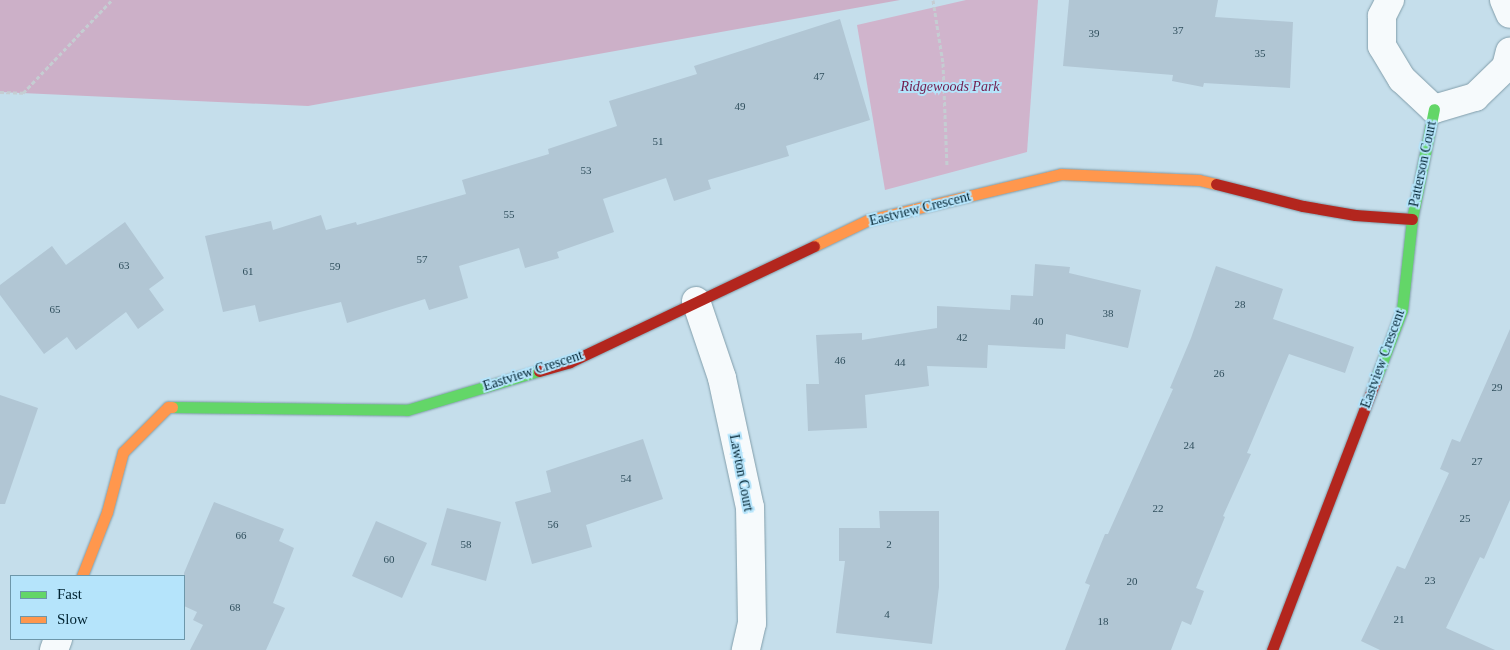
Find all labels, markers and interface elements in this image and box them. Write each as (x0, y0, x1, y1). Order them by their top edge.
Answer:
house number: 37 (1172, 23, 1184, 37)
house number: 39 (1088, 26, 1100, 40)
house number: 35 (1254, 46, 1266, 60)
house number: 47 (814, 69, 824, 83)
park label: Ridgewoods Park (900, 79, 1000, 95)
house number: 49 (734, 99, 746, 113)
street label: Patterson Court (1406, 119, 1440, 209)
house number: 51 (652, 134, 664, 148)
house number: 53 (580, 163, 592, 177)
street label: Eastview Crescent (868, 188, 972, 230)
house number: 55 (504, 207, 514, 221)
house number: 57 (417, 252, 428, 266)
house number: 63 (118, 258, 130, 272)
house number: 59 (330, 259, 340, 273)
house number: 61 (242, 264, 254, 278)
house number: 28 (1234, 297, 1246, 311)
house number: 65 (50, 302, 60, 316)
house number: 38 (1102, 306, 1114, 320)
street label: Eastview Crescent (1357, 307, 1409, 411)
house number: 40 (1032, 314, 1044, 328)
house number: 42 (956, 330, 968, 344)
street label: Eastview Crescent (481, 347, 585, 395)
house number: 46 (834, 353, 846, 367)
house number: 44 (894, 355, 906, 369)
house number: 26 (1214, 366, 1224, 380)
house number: 29 (1491, 380, 1502, 394)
street label: Lawton Court (725, 433, 757, 513)
house number: 24 (1184, 438, 1194, 452)
house number: 27 (1471, 454, 1482, 468)
house number: 54 (620, 471, 632, 485)
house number: 22 (1152, 501, 1164, 515)
house number: 25 (1460, 511, 1470, 525)
house number: 56 (548, 517, 558, 531)
house number: 66 (236, 528, 247, 542)
house number: 58 (461, 537, 472, 551)
house number: 2 (886, 537, 892, 551)
house number: 60 (384, 552, 394, 566)
house number: 23 (1424, 573, 1436, 587)
house number: 20 (1126, 574, 1138, 588)
legend (10, 575, 185, 640)
text: Fast (57, 586, 82, 602)
house number: 68 (230, 600, 240, 614)
house number: 4 (884, 607, 890, 621)
text: Slow (57, 611, 88, 627)
house number: 21 (1394, 612, 1405, 626)
house number: 18 (1098, 614, 1108, 628)

